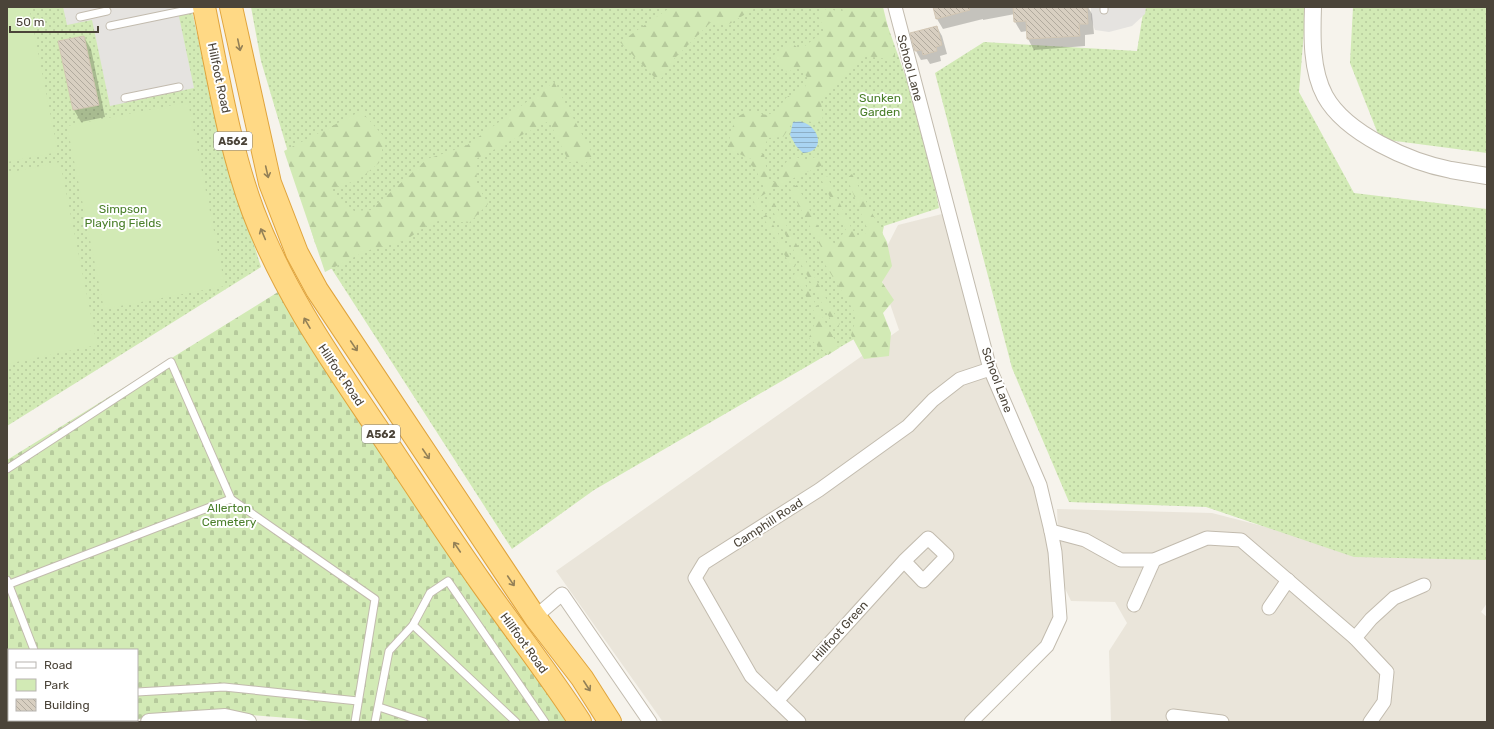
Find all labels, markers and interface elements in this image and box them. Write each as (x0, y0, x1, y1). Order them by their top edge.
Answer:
scale bar (10, 8, 98, 34)
text: 50 m (16, 15, 44, 29)
street label: School Lane (894, 33, 926, 103)
one-way arrow (236, 38, 244, 51)
street label: Hillfoot Road (205, 42, 233, 114)
park label: Sunken Garden (859, 91, 901, 119)
road number: A562 (214, 132, 252, 150)
one-way arrow (264, 165, 272, 178)
park label: Simpson Playing Fields (85, 202, 161, 230)
one-way arrow (258, 228, 266, 240)
one-way arrow (303, 317, 311, 329)
one-way arrow (350, 340, 358, 351)
street label: Hillfoot Road (315, 341, 367, 409)
street label: School Lane (979, 345, 1015, 415)
road number: A562 (362, 425, 400, 443)
one-way arrow (422, 448, 430, 459)
street label: Camphill Road (731, 495, 805, 551)
park label: Allerton Cemetery (202, 501, 257, 529)
one-way arrow (453, 542, 461, 553)
one-way arrow (507, 575, 515, 586)
street label: Hillfoot Green (809, 598, 871, 664)
street label: Hillfoot Road (497, 610, 551, 676)
legend (8, 649, 138, 721)
text: Road (44, 658, 72, 672)
text: Park (44, 678, 70, 692)
one-way arrow (583, 680, 591, 691)
text: Building (44, 698, 90, 712)

